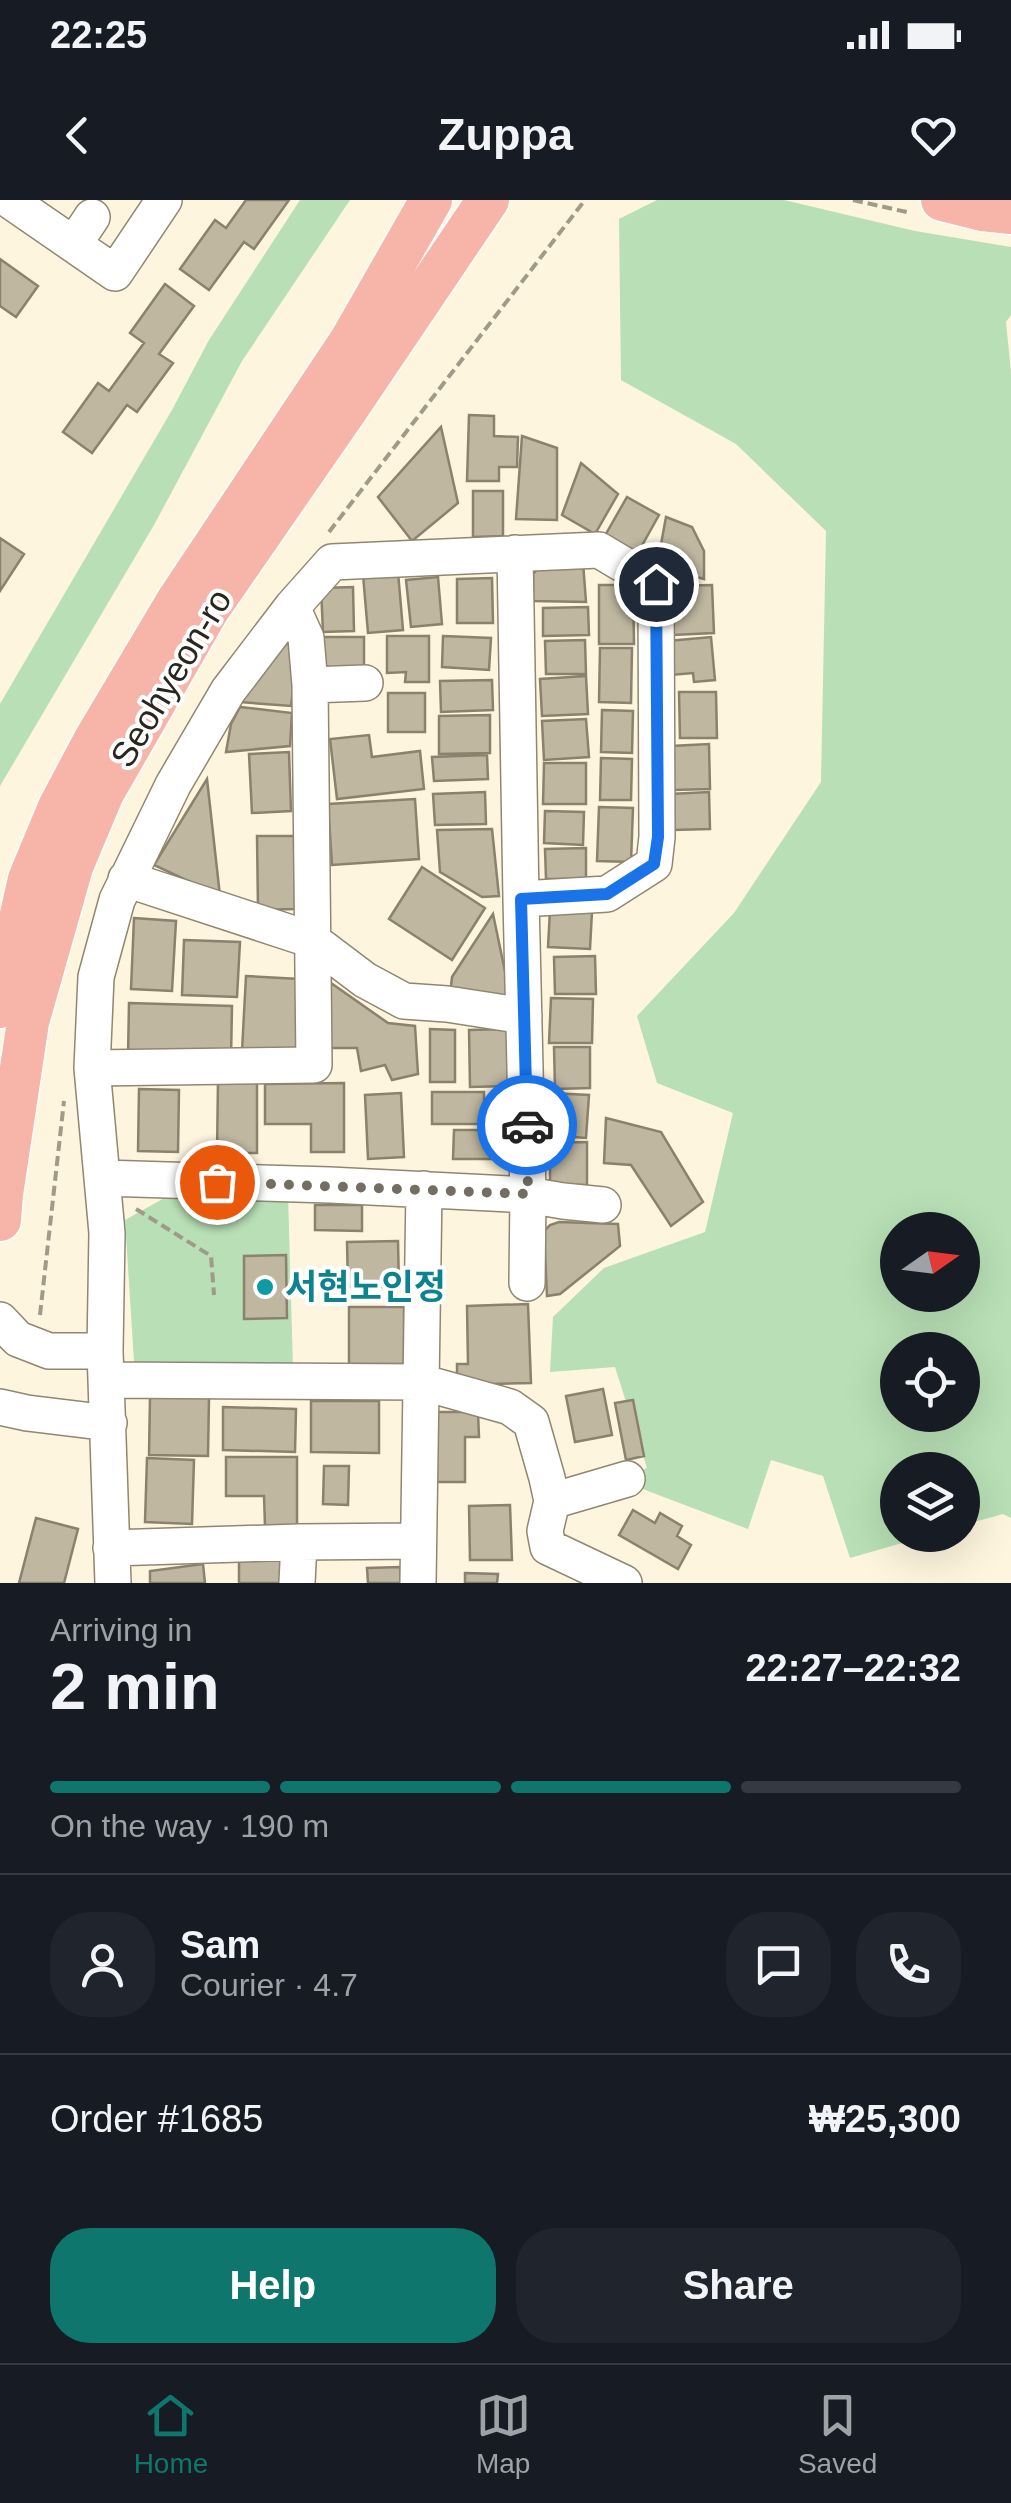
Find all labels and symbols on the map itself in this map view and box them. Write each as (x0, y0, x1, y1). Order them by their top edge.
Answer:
pin (614, 542, 699, 627)
street label: Seohyeon-ro (102, 582, 239, 774)
courier (477, 1075, 577, 1175)
pin (175, 1140, 260, 1225)
north arrow (880, 1212, 980, 1312)
place label: 서현노인정 (285, 1267, 446, 1306)
marker: 서현노인정 (254, 1276, 276, 1298)

